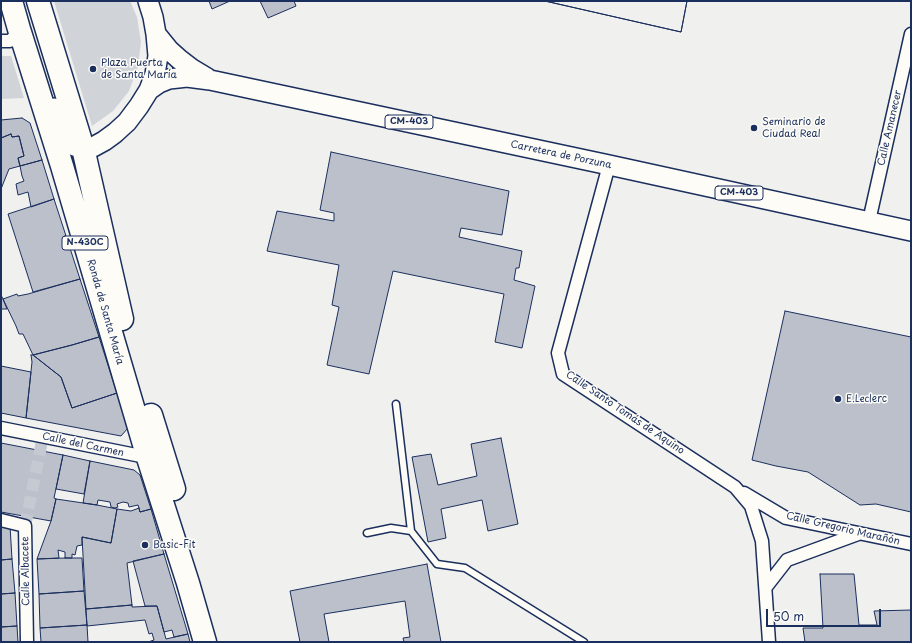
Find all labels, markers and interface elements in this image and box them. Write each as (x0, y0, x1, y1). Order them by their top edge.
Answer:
place label: Plaza Puerta de Santa María (101, 57, 177, 80)
marker: Plaza Puerta de Santa María (88, 64, 98, 74)
street label: Calle Amanecer (875, 89, 905, 167)
road number: CM-403 (385, 115, 433, 129)
place label: Seminario de Ciudad Real (762, 116, 825, 140)
marker: Seminario de Ciudad Real (749, 123, 759, 133)
street label: Carretera de Porzuna (509, 138, 613, 172)
road number: CM-403 (715, 186, 763, 200)
road number: N-430C (62, 236, 108, 250)
street label: Ronda de Santa María (84, 258, 126, 366)
street label: Calle Santo Tomás de Aquino (564, 369, 686, 457)
place label: E.Leclerc (846, 393, 887, 405)
marker: E.Leclerc (833, 394, 843, 404)
street label: Calle del Carmen (41, 430, 125, 460)
street label: Calle Gregorio Marañón (785, 510, 901, 548)
street label: Calle Albacete (19, 536, 33, 606)
place label: Basic-Fit (153, 539, 196, 551)
marker: Basic-Fit (140, 540, 150, 550)
scale bar (768, 601, 883, 627)
text: 50 m (773, 607, 804, 625)

